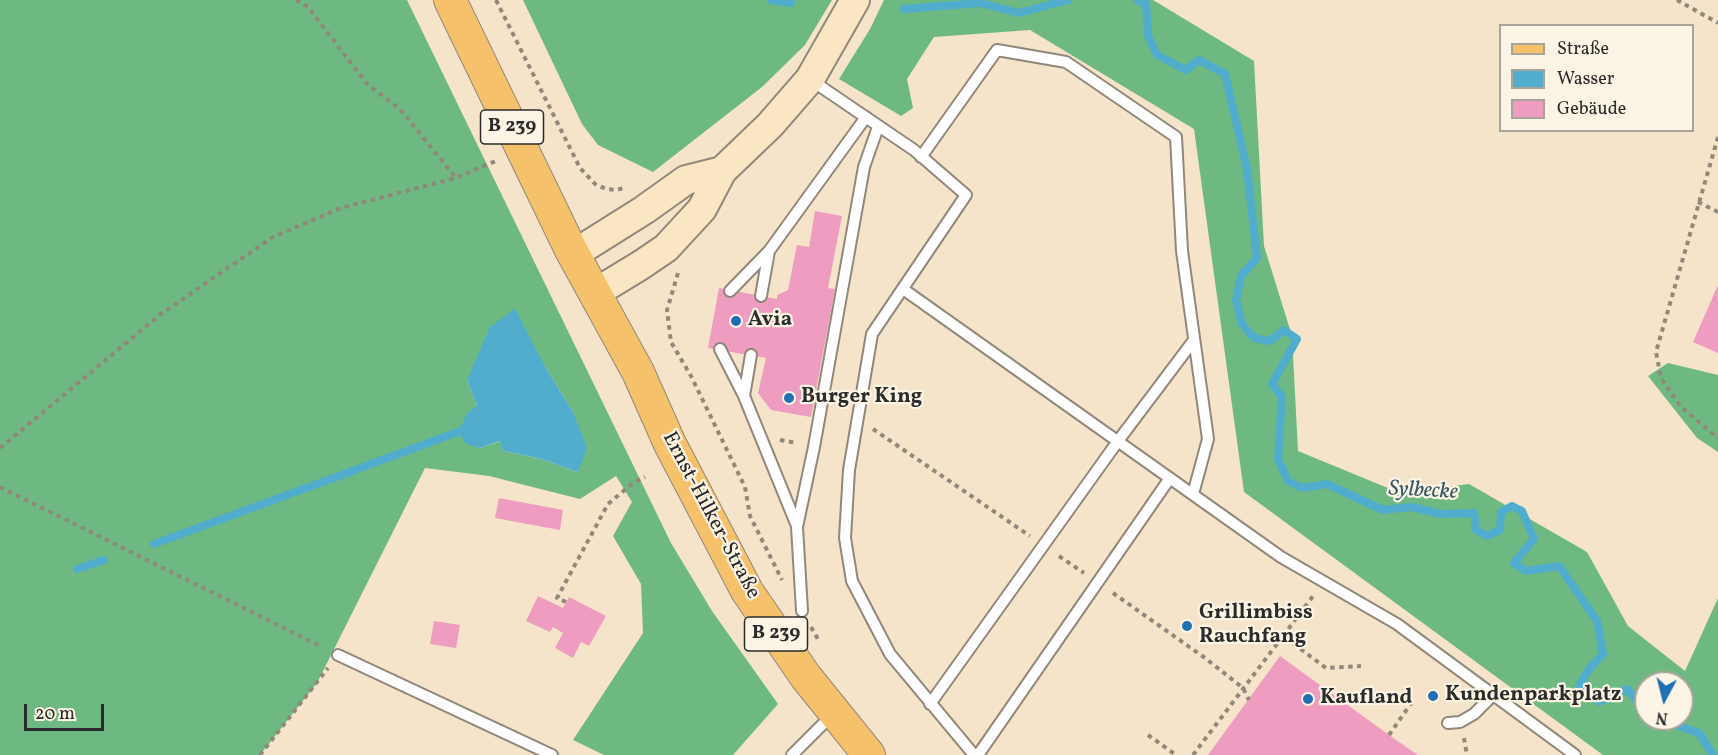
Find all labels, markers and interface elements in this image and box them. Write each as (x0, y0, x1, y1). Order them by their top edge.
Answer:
legend (1499, 24, 1694, 132)
text: Straße (1557, 37, 1609, 62)
text: Wasser (1557, 67, 1614, 92)
text: Gebäude (1557, 97, 1626, 122)
road number: B 239 (480, 110, 544, 144)
place label: Avia (748, 308, 792, 334)
marker: Avia (729, 314, 743, 328)
place label: Burger King (801, 385, 922, 411)
marker: Burger King (782, 391, 796, 405)
street label: Ernst-Hilker-Straße (655, 428, 765, 604)
water label: Sylbecke (1388, 477, 1458, 507)
place label: Grillimbiss Rauchfang (1199, 601, 1313, 651)
road number: B 239 (744, 617, 808, 651)
marker: Grillimbiss Rauchfang (1180, 619, 1194, 633)
north arrow (1634, 671, 1694, 731)
place label: Kundenparkplatz (1445, 683, 1621, 709)
place label: Kaufland (1320, 686, 1412, 712)
marker: Kundenparkplatz (1426, 689, 1440, 703)
scale bar (27, 692, 106, 730)
marker: Kaufland (1301, 692, 1315, 706)
text: 20 m (35, 702, 75, 727)
text: N (1655, 705, 1669, 729)

